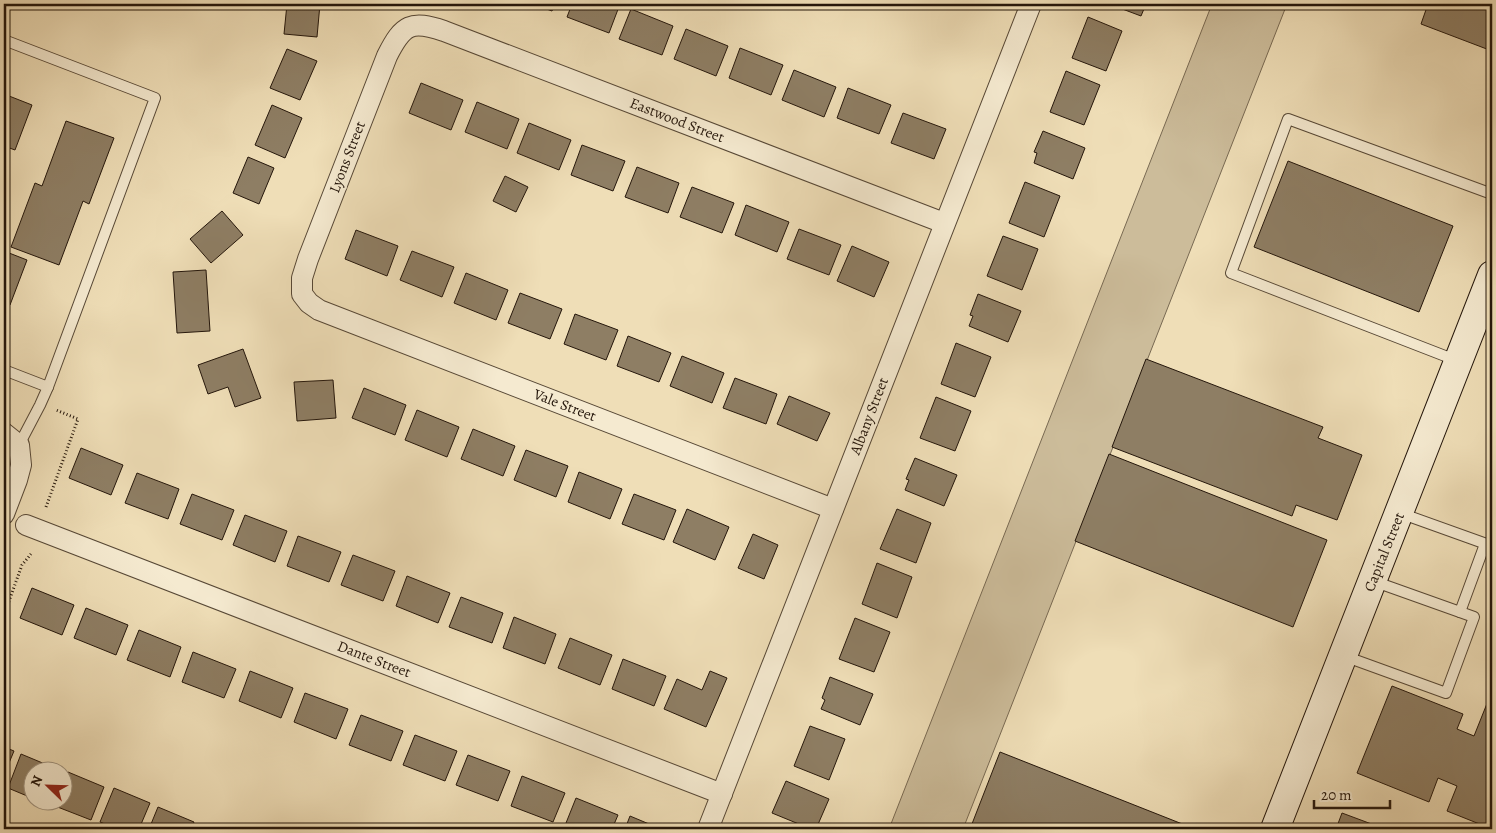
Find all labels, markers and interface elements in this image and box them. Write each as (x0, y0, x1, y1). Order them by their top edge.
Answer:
street label: Eastwood Street (627, 93, 727, 147)
street label: Lyons Street (324, 118, 370, 196)
street label: Albany Street (845, 374, 893, 458)
street label: Vale Street (530, 384, 599, 426)
street label: Capital Street (1359, 509, 1409, 595)
street label: Dante Street (334, 636, 414, 682)
north arrow (22, 760, 72, 810)
text: N (26, 773, 47, 790)
scale bar (1314, 778, 1390, 810)
text: 20 m (1321, 785, 1352, 805)

